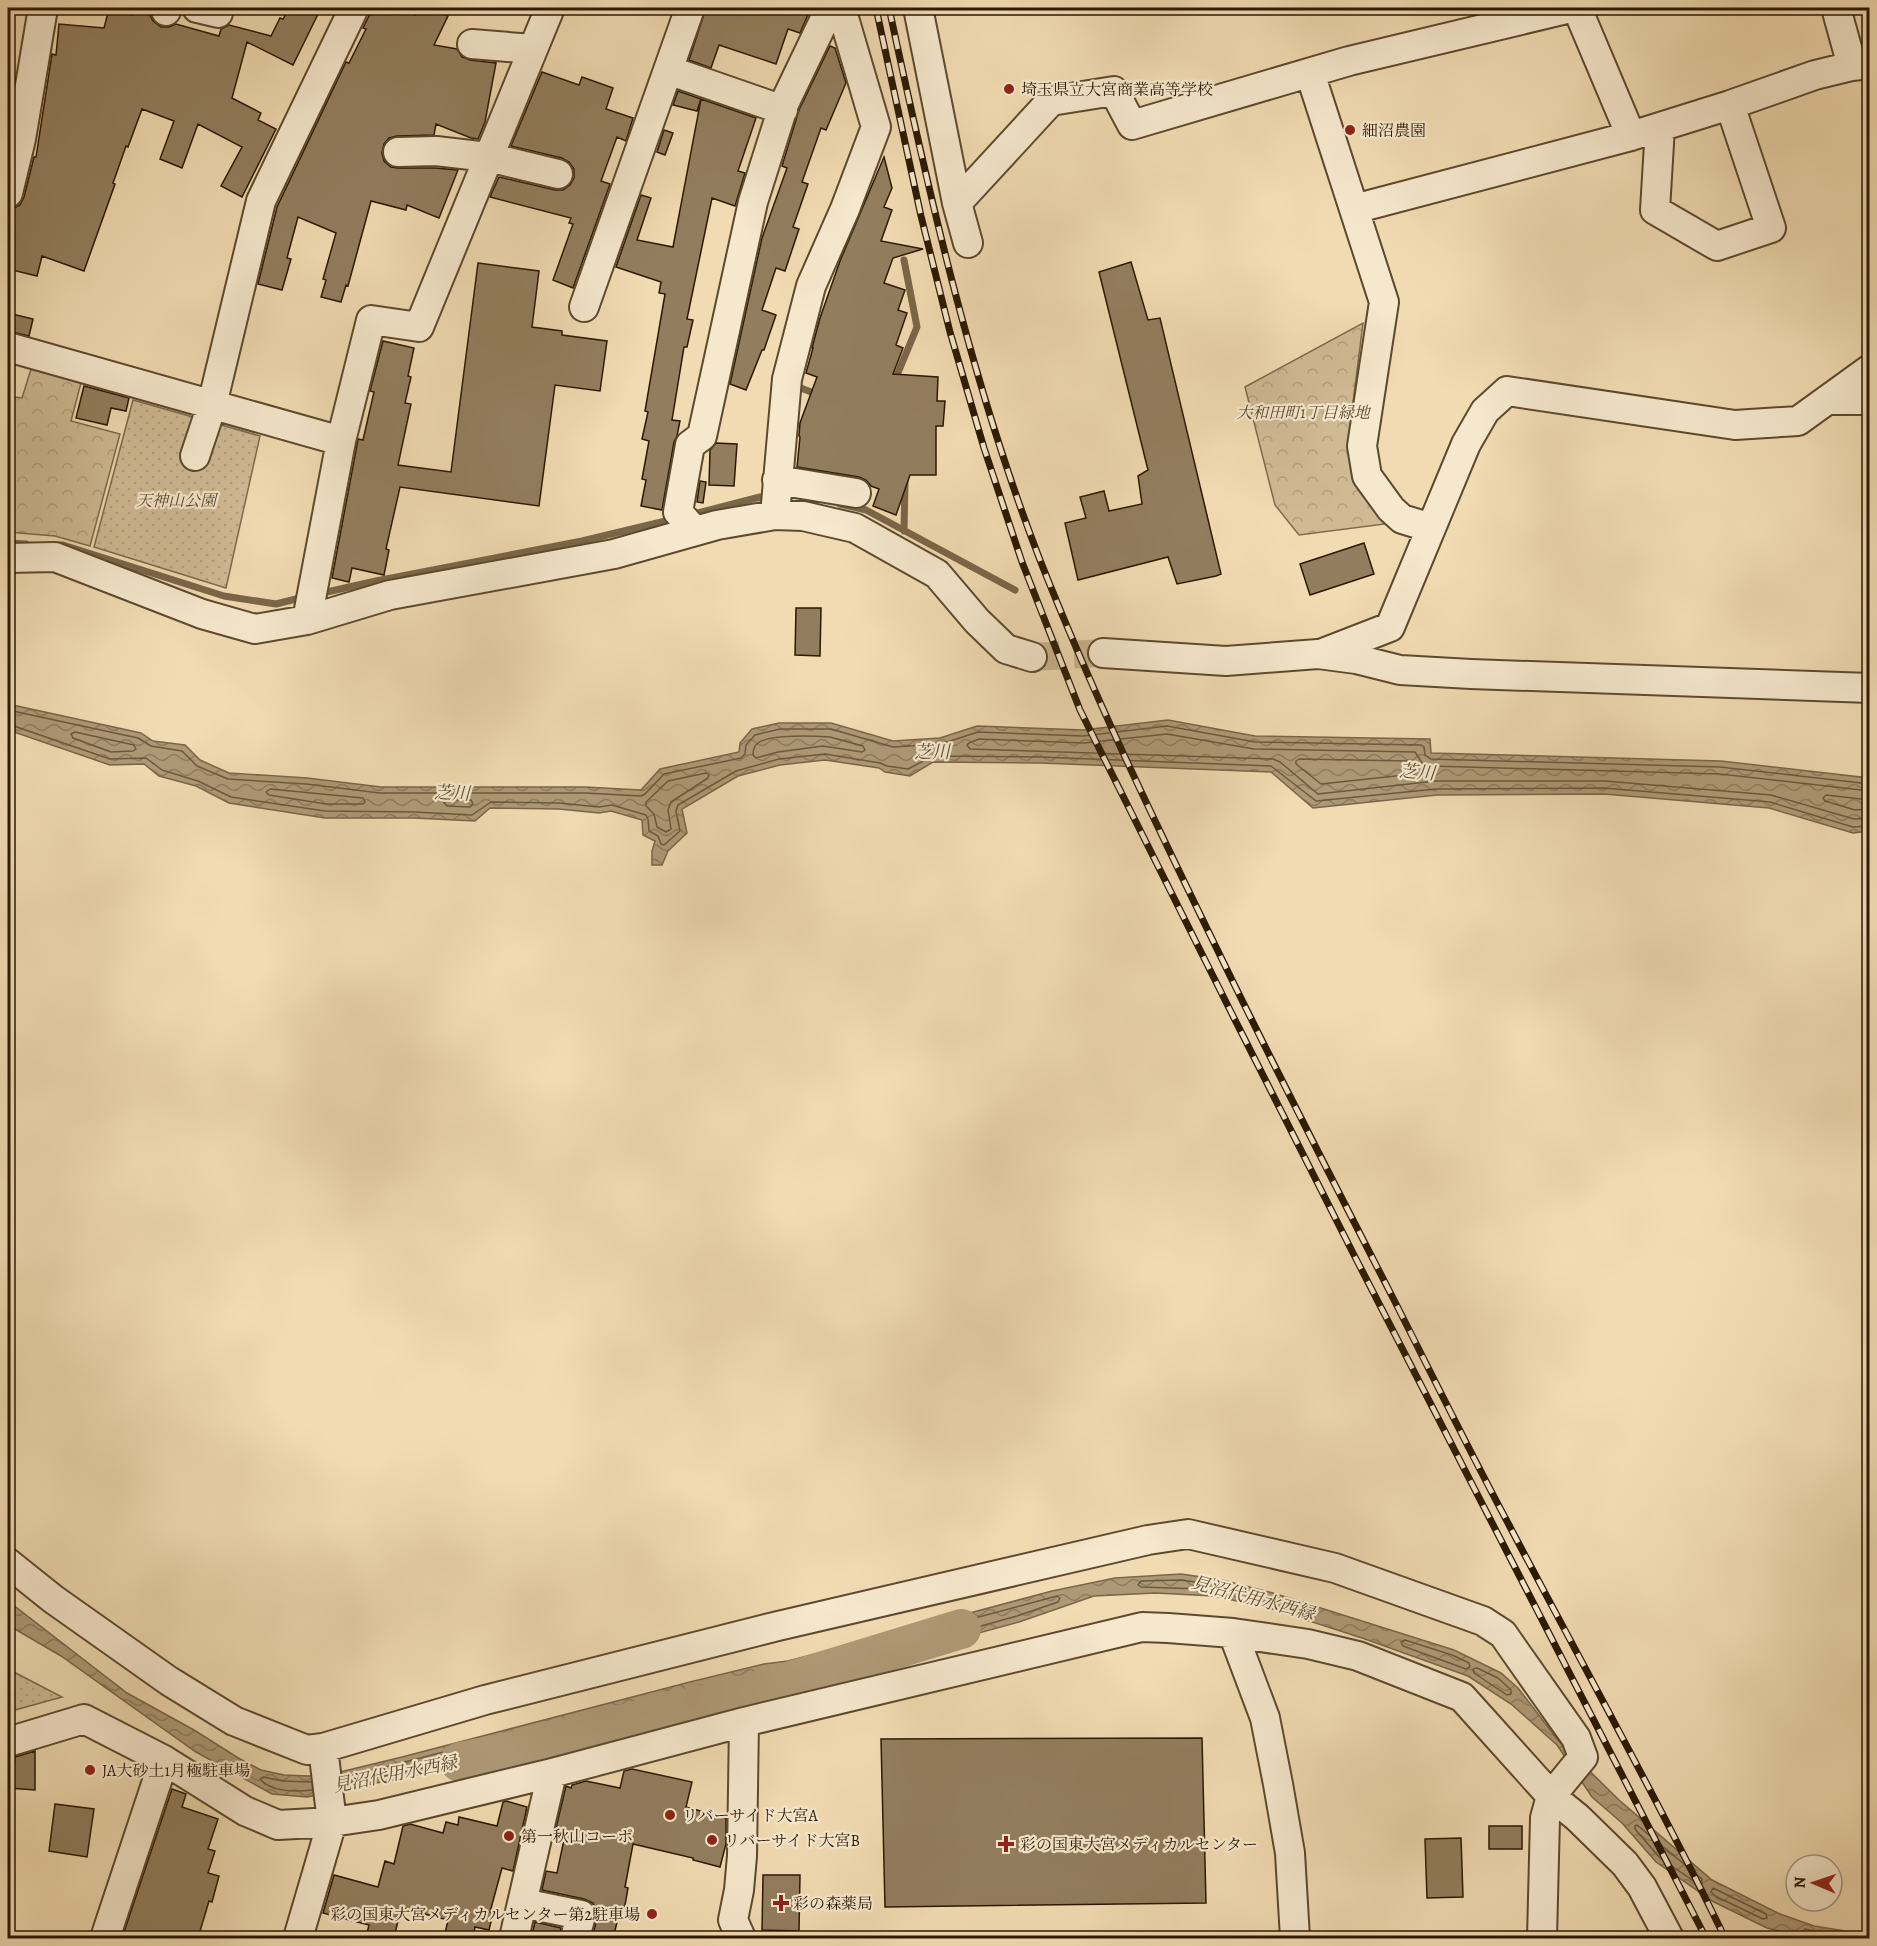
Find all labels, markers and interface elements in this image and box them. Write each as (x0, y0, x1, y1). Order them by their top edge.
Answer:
place label: 埼玉県立大宮商業高等学校 (1021, 79, 1213, 101)
marker: 埼玉県立大宮商業高等学校 (1002, 82, 1016, 96)
place label: 細沼農園 (1362, 120, 1426, 142)
marker: 細沼農園 (1343, 123, 1357, 137)
park label: 大和田町1丁目緑地 (1236, 402, 1372, 424)
park label: 天神山公園 (136, 490, 219, 512)
water label: 芝川 (914, 740, 952, 764)
water label: 芝川 (1398, 758, 1438, 786)
water label: 芝川 (434, 780, 472, 806)
water label: 見沼代用水西縁 (1189, 1570, 1319, 1626)
water label: 見沼代用水西緑 (331, 1750, 461, 1798)
place label: JA大砂土1月極駐車場 (102, 1760, 250, 1782)
marker: JA大砂土1月極駐車場 (83, 1763, 97, 1777)
place label: リバーサイド大宮A (682, 1805, 818, 1827)
marker: リバーサイド大宮A (663, 1808, 677, 1822)
place label: 第一秋山コーポ (521, 1826, 633, 1848)
marker: 第一秋山コーポ (502, 1829, 516, 1843)
place label: リバーサイド大宮B (724, 1830, 860, 1852)
marker: リバーサイド大宮B (705, 1833, 719, 1847)
place label: 彩の国東大宮メディカルセンター (1020, 1834, 1258, 1856)
marker: 彩の国東大宮メディカルセンター (997, 1835, 1015, 1853)
north arrow (1784, 1853, 1844, 1913)
text: N (1789, 1876, 1811, 1889)
place label: 彩の森薬局 (793, 1893, 873, 1915)
marker: 彩の森薬局 (774, 1896, 788, 1910)
place label: 彩の国東大宮メディカルセンター第2駐車場 (330, 1904, 640, 1926)
marker: 彩の国東大宮メディカルセンター第2駐車場 (645, 1907, 659, 1921)

